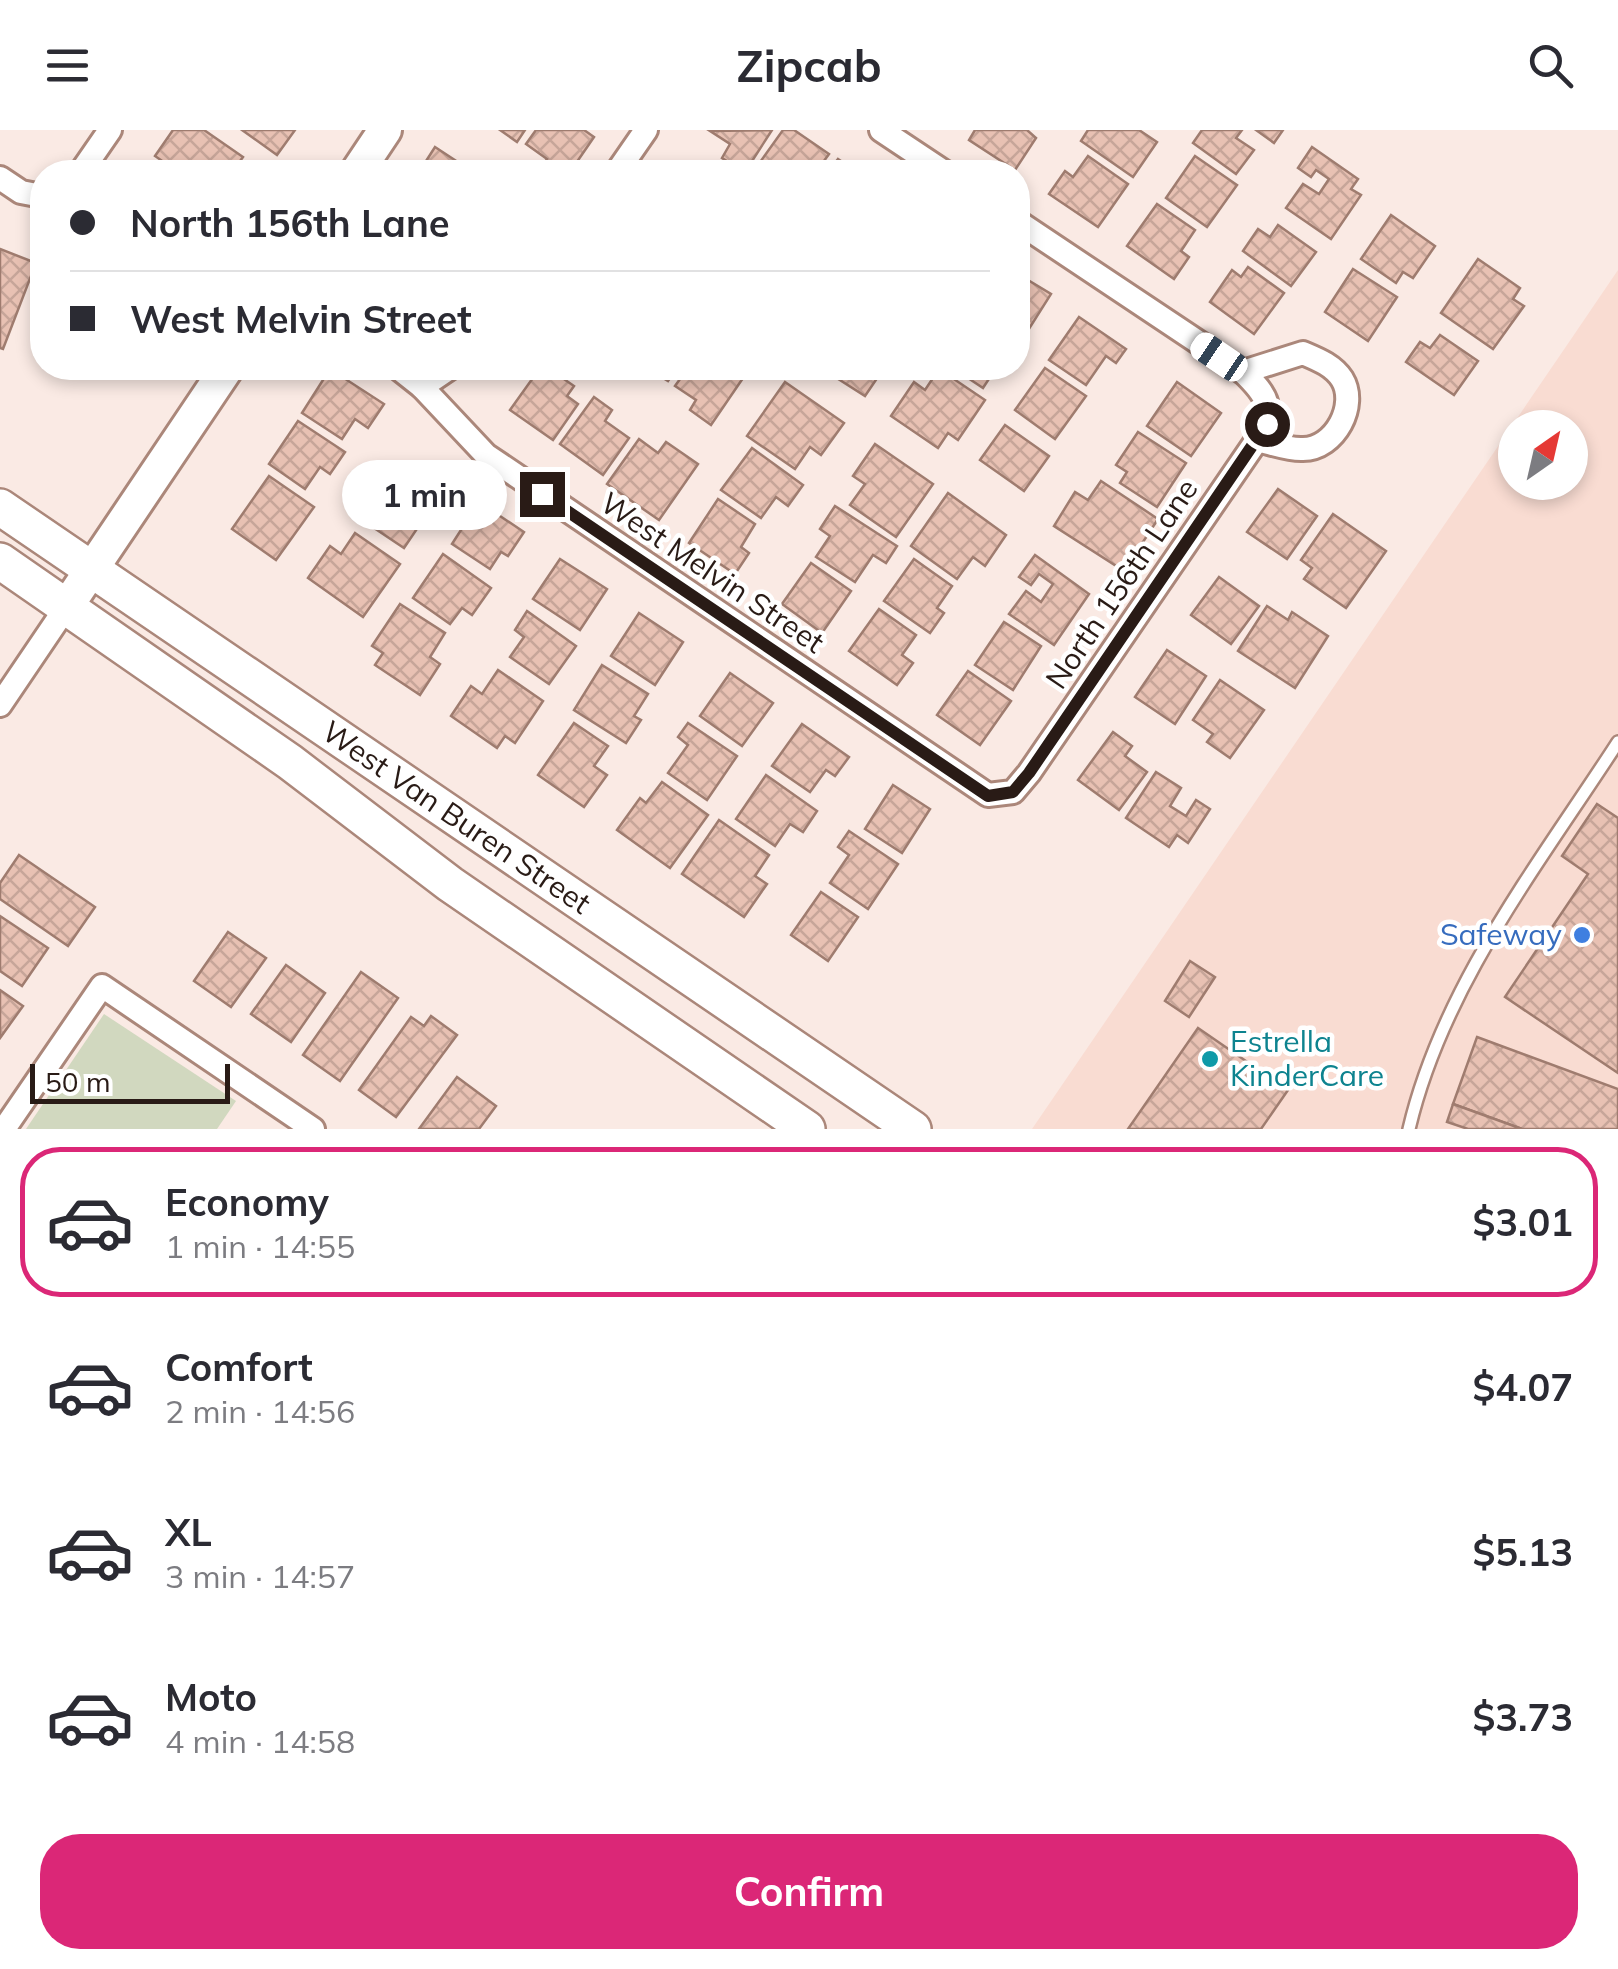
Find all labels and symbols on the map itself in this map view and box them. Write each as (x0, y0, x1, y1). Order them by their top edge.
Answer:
car (1186, 328, 1252, 386)
route start (1245, 402, 1290, 447)
north arrow (1498, 410, 1588, 500)
callout: 1 min (342, 459, 507, 529)
street label: North 156th Lane (1037, 471, 1206, 696)
route end (520, 472, 565, 517)
street label: West Melvin Street (593, 483, 832, 661)
street label: West Van Buren Street (315, 712, 598, 922)
place label: Safeway (1440, 915, 1562, 953)
marker: Safeway (1571, 924, 1593, 946)
place label: Estrella KinderCare (1230, 1022, 1384, 1094)
marker: Estrella KinderCare (1199, 1048, 1221, 1070)
scale bar (30, 1059, 230, 1104)

